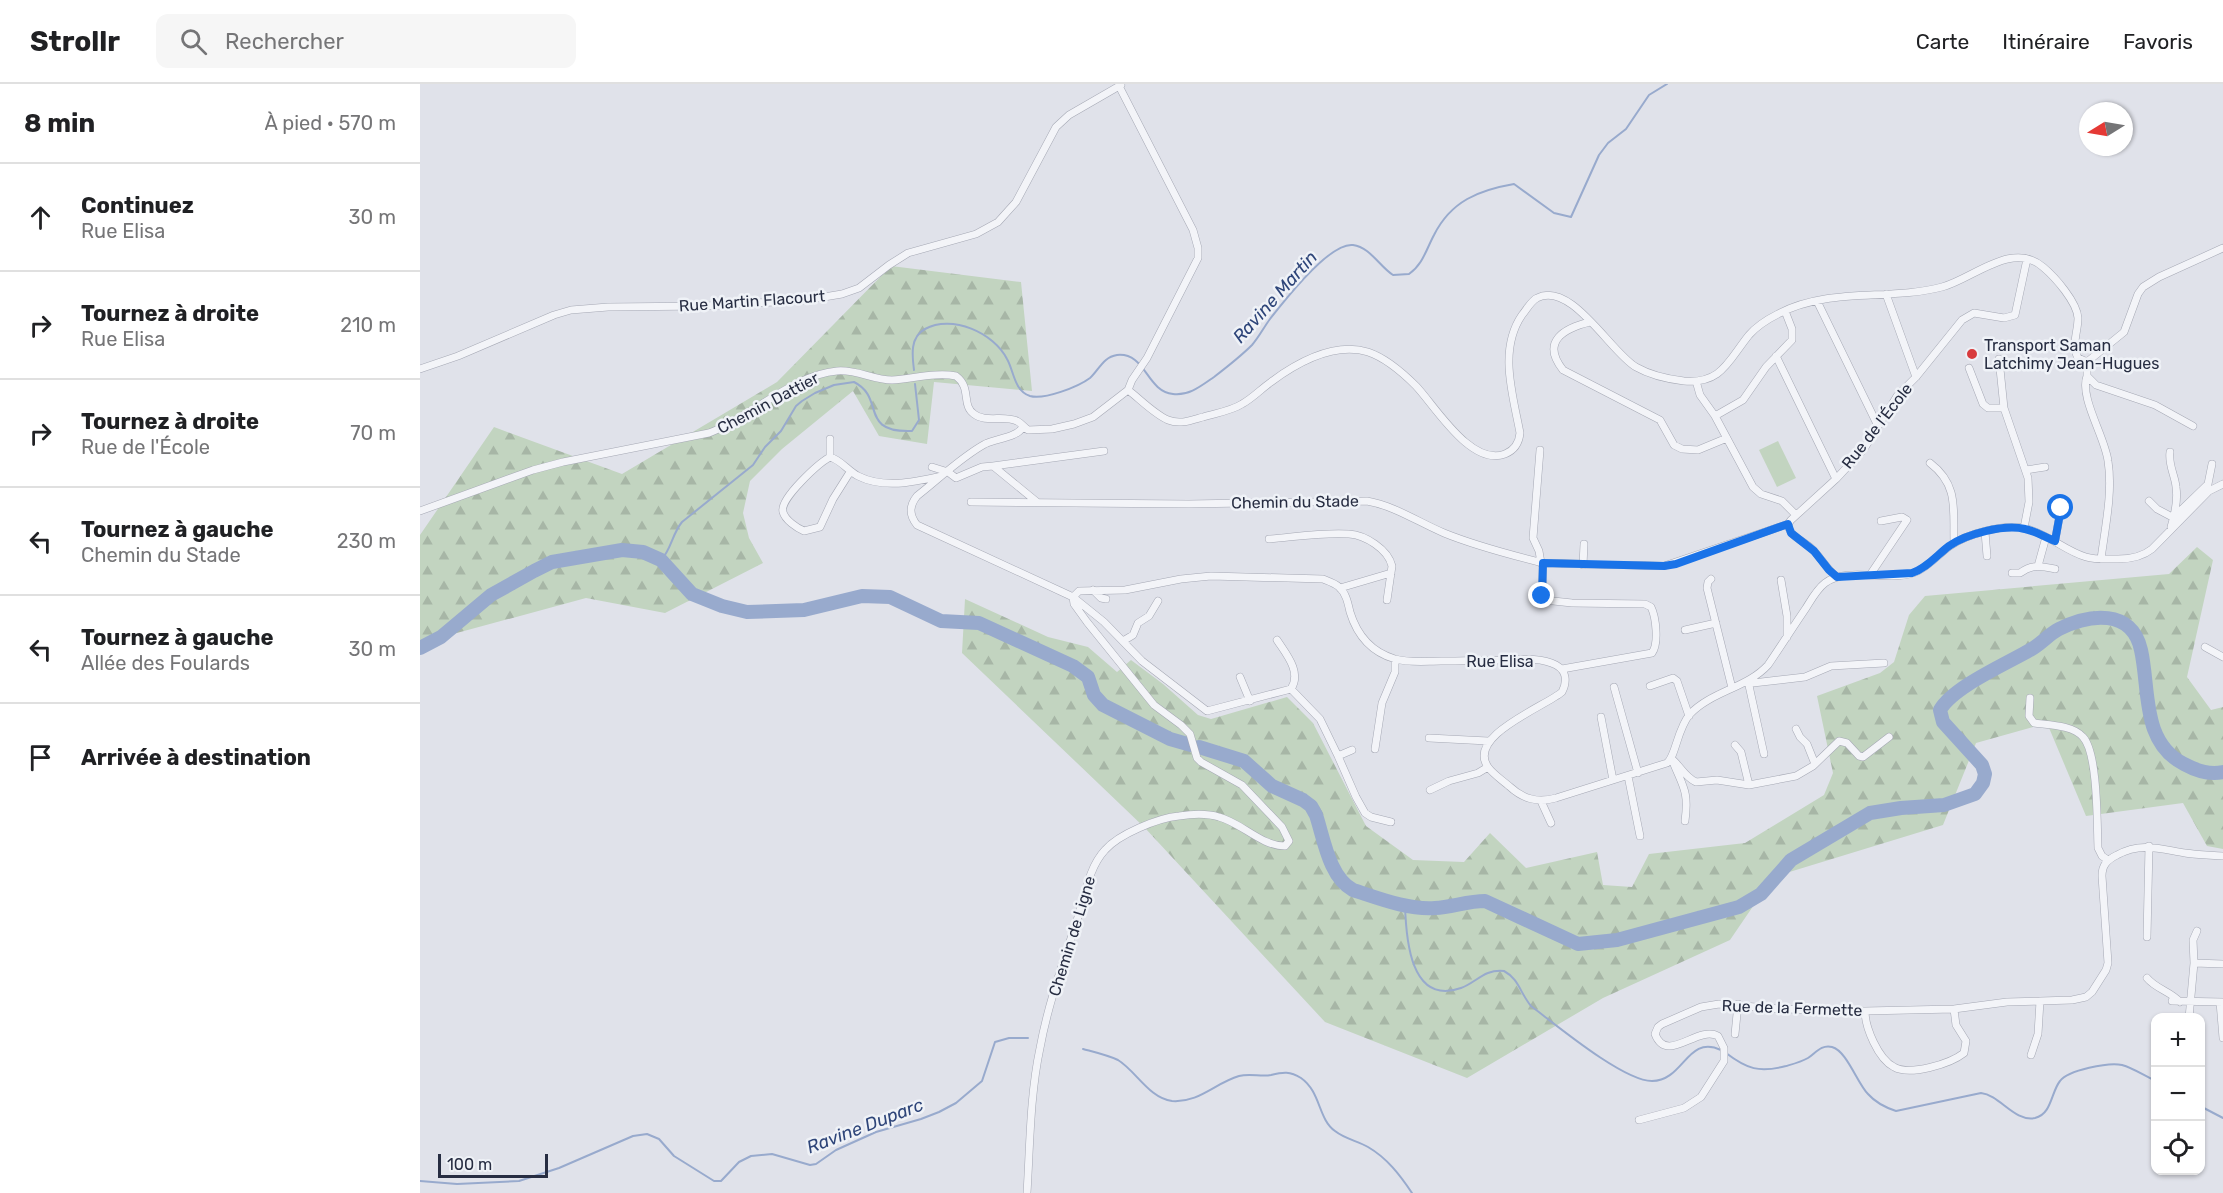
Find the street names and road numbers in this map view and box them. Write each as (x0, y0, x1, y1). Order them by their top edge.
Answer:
street label: Rue Martin Flacourt (678, 286, 826, 316)
street label: Chemin Dattier (714, 368, 822, 438)
street label: Rue de l'École (1838, 379, 1916, 473)
street label: Chemin du Stade (1231, 491, 1359, 513)
street label: Rue Elisa (1466, 652, 1534, 671)
street label: Chemin de Ligne (1045, 874, 1099, 998)
street label: Rue de la Fermette (1721, 996, 1863, 1020)

